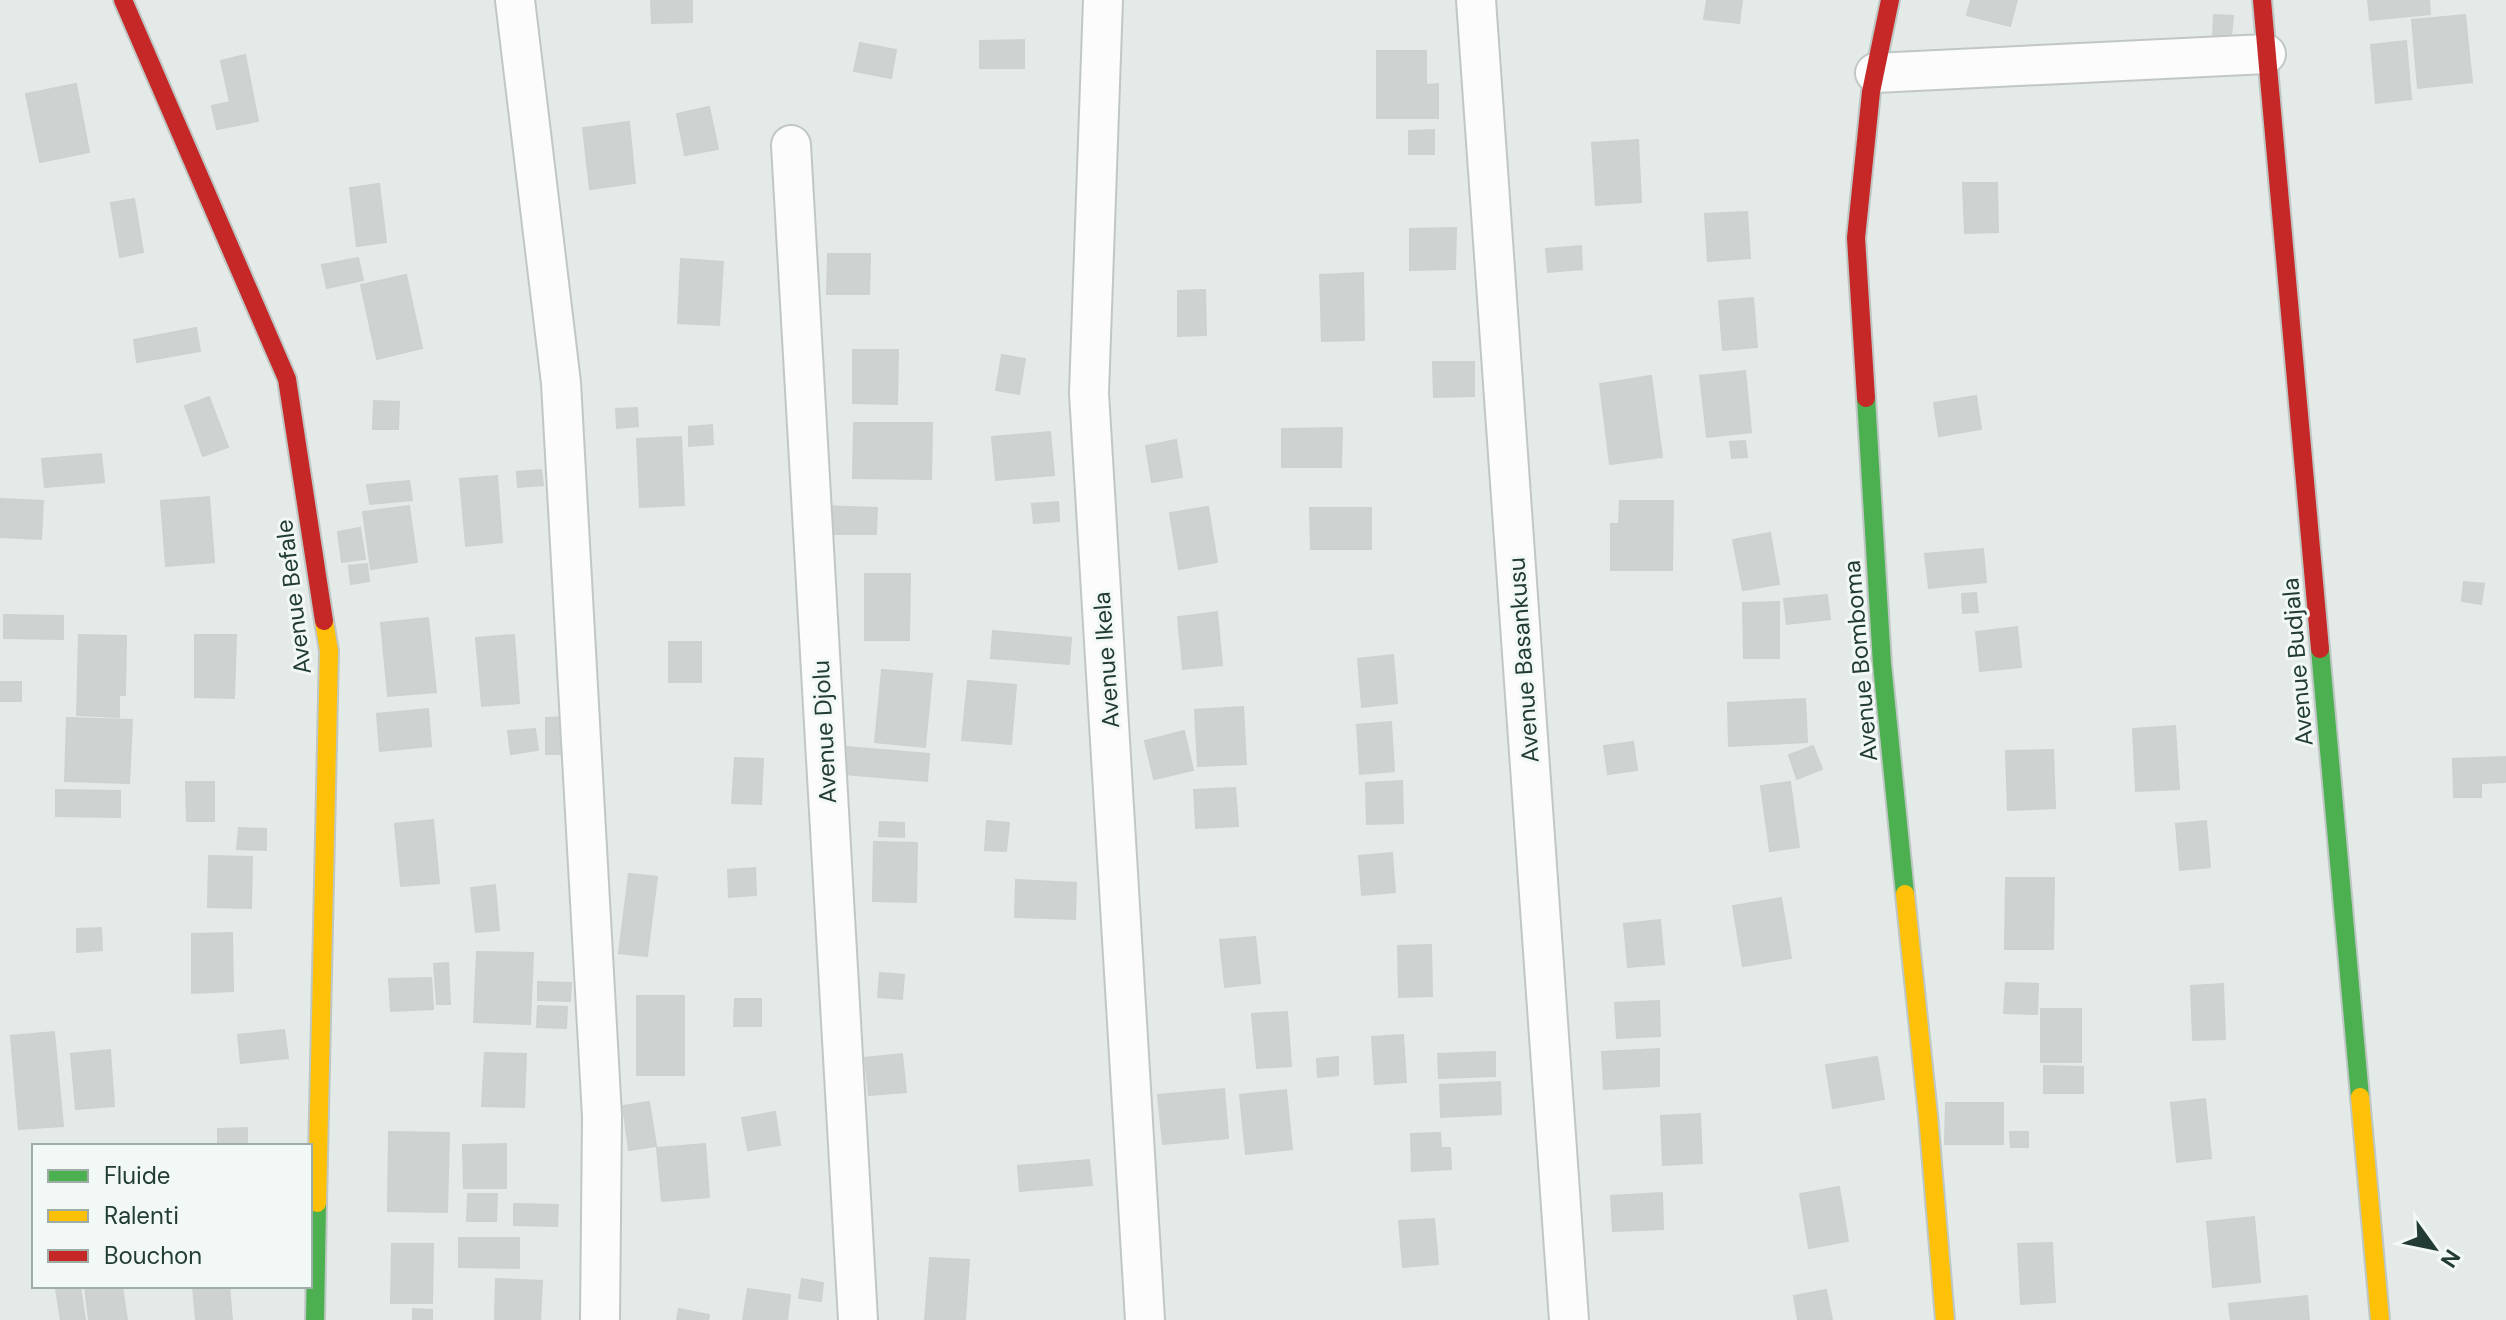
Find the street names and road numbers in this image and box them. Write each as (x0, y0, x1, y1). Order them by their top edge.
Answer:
street label: Avenue Befale (268, 518, 318, 676)
street label: Avenue Basankusu (1500, 556, 1546, 764)
street label: Avenue Bomboma (1836, 559, 1884, 763)
street label: Avenue Budjala (2274, 577, 2320, 747)
street label: Avenue Ikela (1086, 591, 1126, 729)
street label: Avenue Djolu (805, 659, 843, 805)

